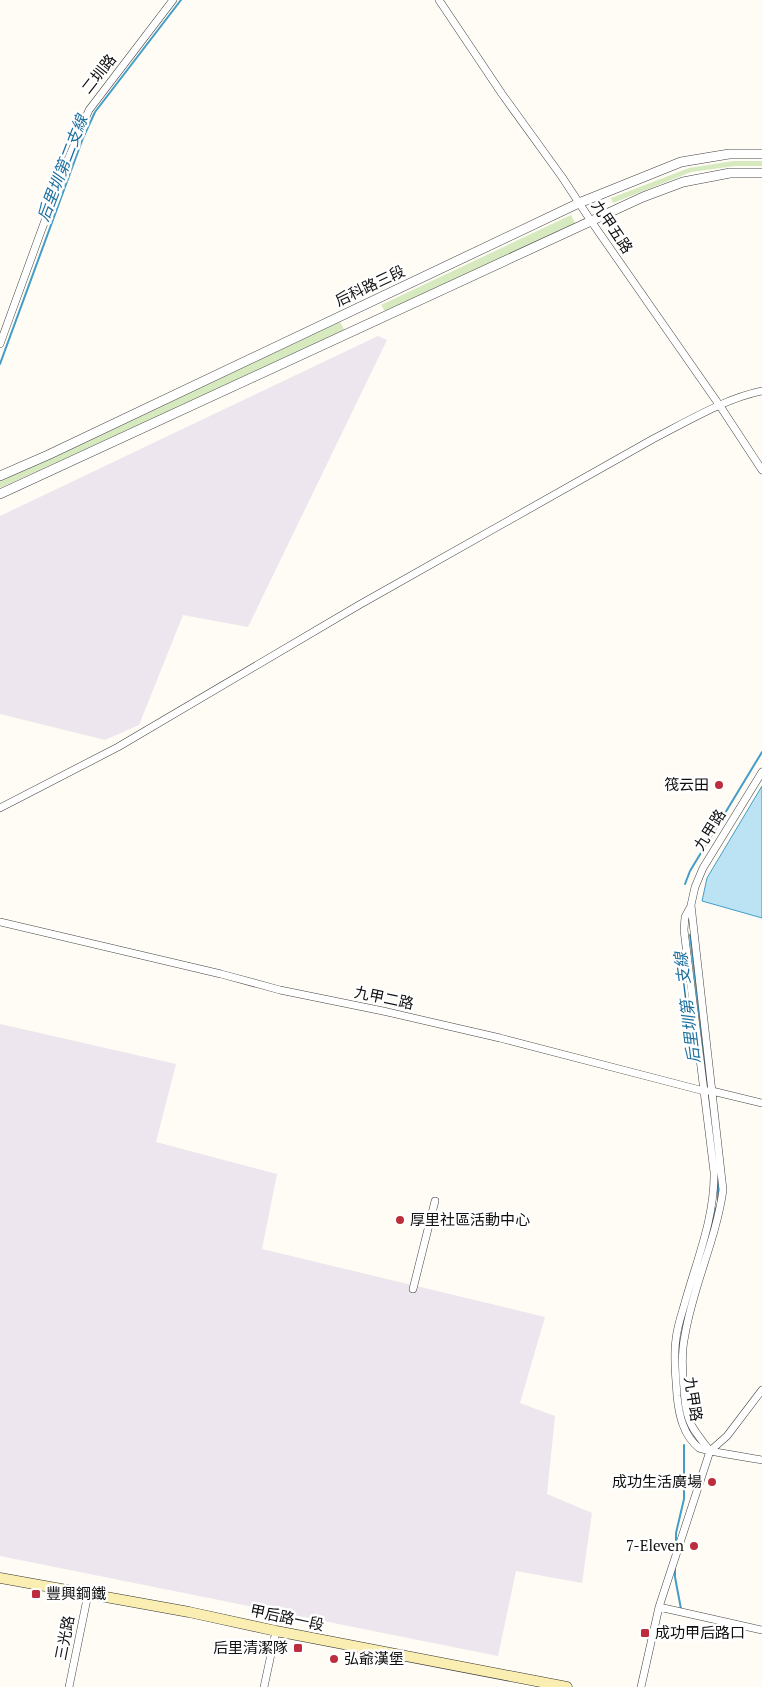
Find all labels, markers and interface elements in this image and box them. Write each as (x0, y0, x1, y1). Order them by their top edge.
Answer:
street label: 二圳路 (76, 49, 120, 97)
water label: 后里圳第二支線 (32, 110, 93, 224)
street label: 九甲五路 (588, 196, 638, 257)
street label: 后科路三段 (331, 260, 408, 310)
place label: 筏云田 (664, 774, 709, 794)
marker: 筏云田 (713, 779, 725, 791)
street label: 九甲路 (689, 805, 730, 854)
water label: 后里圳第一支線 (669, 949, 705, 1065)
street label: 九甲二路 (353, 981, 416, 1013)
place label: 厚里社區活動中心 (410, 1209, 530, 1229)
marker: 厚里社區活動中心 (394, 1214, 406, 1226)
street label: 九甲路 (681, 1375, 707, 1423)
place label: 成功生活廣場 (612, 1471, 702, 1491)
marker: 成功生活廣場 (706, 1476, 718, 1488)
place label: 7-Eleven (626, 1535, 684, 1555)
marker: 7-Eleven (688, 1540, 700, 1552)
place label: 豐興鋼鐵 (46, 1583, 106, 1603)
marker: 豐興鋼鐵 (30, 1588, 42, 1600)
street label: 甲后路一段 (248, 1599, 326, 1635)
street label: 三光路 (50, 1614, 78, 1662)
place label: 成功甲后路口 (655, 1622, 745, 1642)
marker: 成功甲后路口 (639, 1627, 651, 1639)
place label: 后里清潔隊 (213, 1637, 288, 1657)
marker: 后里清潔隊 (292, 1642, 304, 1654)
place label: 弘爺漢堡 (344, 1648, 404, 1668)
marker: 弘爺漢堡 (328, 1653, 340, 1665)

